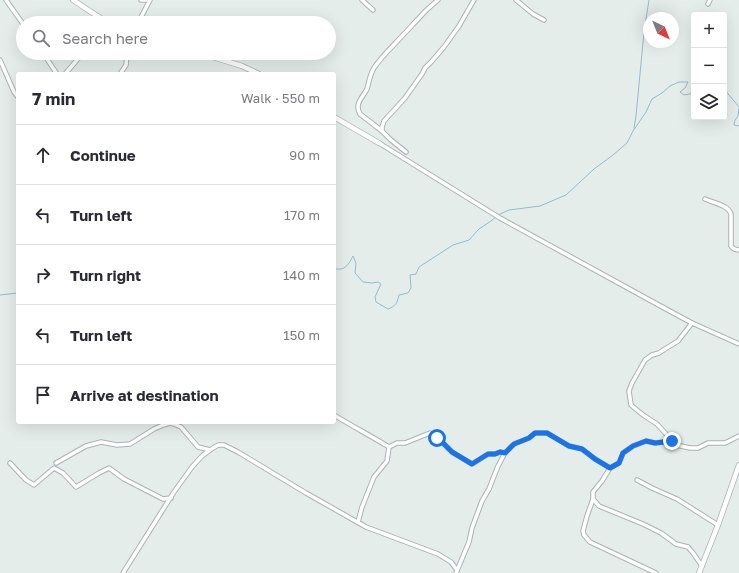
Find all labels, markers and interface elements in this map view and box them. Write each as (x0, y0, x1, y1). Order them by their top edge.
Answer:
north arrow (643, 12, 679, 48)
map controls (691, 12, 727, 120)
button: + (691, 12, 727, 48)
search box (16, 16, 336, 60)
icon: search (30, 27, 52, 49)
text: Search here (62, 29, 148, 47)
button: − (691, 48, 727, 84)
button: layers (691, 84, 727, 120)
text: 7 min (32, 88, 75, 109)
text: Walk · 550 m (241, 90, 320, 106)
icon: ahead (32, 144, 54, 166)
text: Continue (70, 146, 136, 164)
text: 90 m (289, 147, 320, 163)
icon: left (32, 204, 54, 226)
text: Turn left (70, 206, 132, 224)
text: 170 m (284, 207, 320, 223)
icon: right (32, 264, 54, 286)
text: Turn right (70, 266, 141, 284)
text: 140 m (283, 267, 320, 283)
icon: left (32, 324, 54, 346)
text: Turn left (70, 326, 132, 344)
text: 150 m (283, 327, 320, 343)
icon: arrive (32, 384, 54, 406)
text: Arrive at destination (70, 386, 219, 404)
route start (428, 429, 446, 447)
route end (663, 432, 681, 450)

